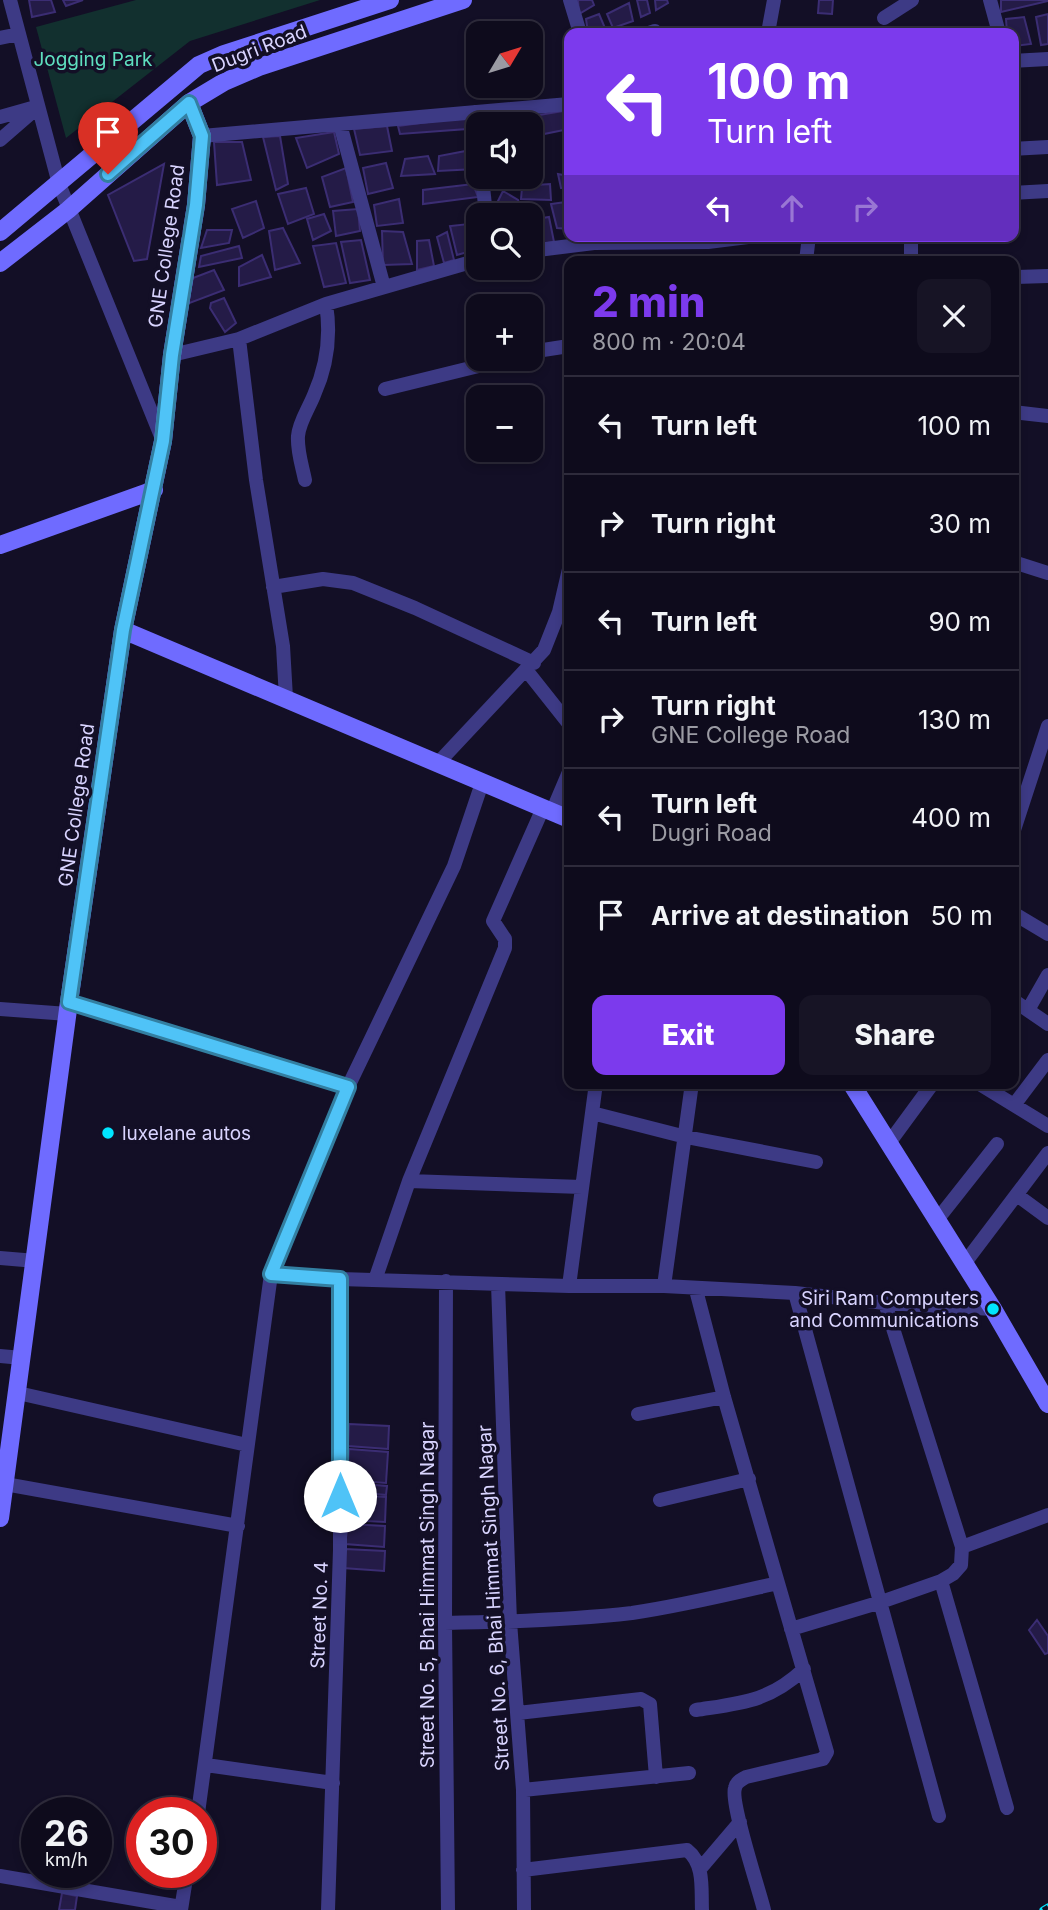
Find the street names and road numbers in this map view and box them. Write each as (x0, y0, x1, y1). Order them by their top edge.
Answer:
street label: Dugri Road (208, 20, 310, 77)
street label: GNE College Road (144, 163, 189, 329)
street label: GNE College Road (54, 722, 99, 888)
street label: Street No. 5, Bhai Himmat Singh Nagar (416, 1422, 439, 1768)
street label: Street No. 6, Bhai Himmat Singh Nagar (473, 1424, 514, 1772)
street label: Street No. 4 (306, 1561, 333, 1669)

